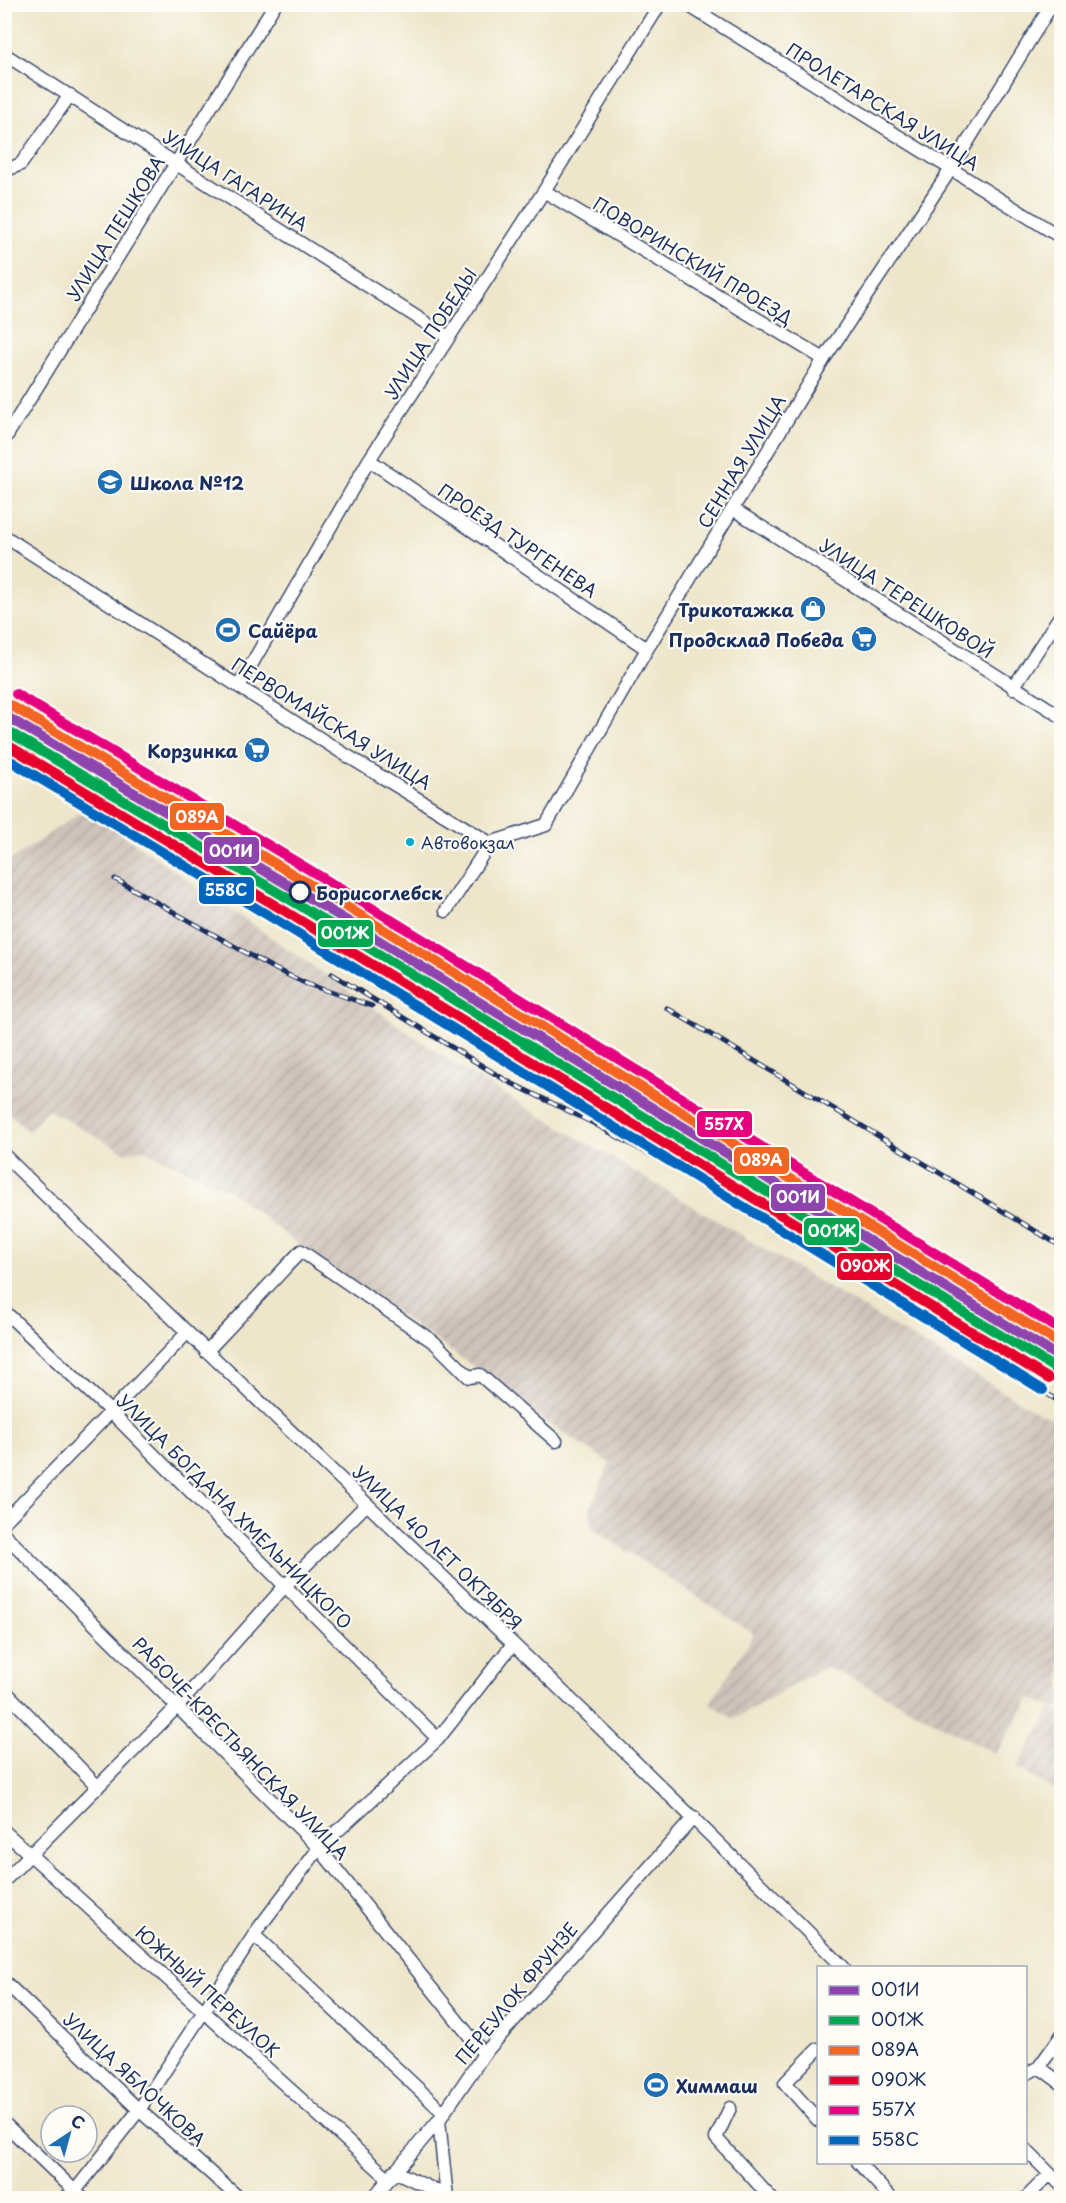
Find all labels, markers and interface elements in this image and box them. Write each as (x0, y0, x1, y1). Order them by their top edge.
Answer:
street label: ПРОЛЕТАРСКАЯ УЛИЦА (781, 35, 985, 177)
street label: УЛИЦА ГАГАРИНА (158, 123, 314, 237)
street label: УЛИЦА ПЕШКОВА (59, 150, 171, 306)
street label: ПОВОРИНСКИЙ ПРОЕЗД (588, 190, 798, 330)
street label: УЛИЦА ПОБЕДЫ (377, 262, 483, 404)
street label: СЕННАЯ УЛИЦА (690, 389, 792, 533)
school or university icon: Школа №12 (95, 467, 125, 497)
place label: Школа №12 (130, 469, 244, 496)
street label: ПРОЕЗД ТУРГЕНЕВА (433, 477, 603, 603)
street label: УЛИЦА ТЕРЕШКОВОЙ (815, 531, 999, 665)
shop icon: Трикотажка (798, 594, 828, 624)
place label: Трикотажка (678, 596, 794, 623)
sports icon: Сайёра (213, 615, 243, 645)
place label: Сайёра (248, 617, 318, 644)
supermarket icon: Продсклад Победа (849, 624, 879, 654)
place label: Продсклад Победа (669, 626, 844, 653)
street label: ПЕРВОМАЙСКАЯ УЛИЦА (227, 650, 437, 796)
supermarket icon: Корзинка (242, 735, 272, 765)
place label: Корзинка (147, 737, 238, 764)
line badge: 089А (169, 802, 225, 831)
text: 089А (175, 804, 219, 828)
place label: Автовокзал (421, 830, 515, 854)
line badge: 001И (203, 836, 260, 865)
marker: Автовокзал (404, 836, 416, 848)
text: 001И (209, 838, 253, 862)
line badge: 558С (198, 876, 255, 905)
text: 558С (205, 877, 247, 901)
place label: Борисоглебск (316, 879, 443, 906)
marker: Борисоглебск (289, 881, 311, 903)
line badge: 001Ж (317, 919, 374, 948)
text: 001Ж (321, 920, 370, 944)
line badge: 557Х (696, 1110, 753, 1138)
text: 557Х (704, 1111, 744, 1135)
line badge: 089А (733, 1146, 790, 1175)
text: 089А (739, 1147, 783, 1171)
line badge: 001И (770, 1183, 826, 1212)
text: 001И (776, 1184, 820, 1208)
line badge: 001Ж (803, 1217, 860, 1246)
text: 001Ж (808, 1218, 857, 1242)
line badge: 090Ж (836, 1252, 893, 1281)
text: 090Ж (840, 1253, 891, 1277)
street label: УЛИЦА БОГДАНА ХМЕЛЬНИЦКОГО (111, 1387, 359, 1635)
street label: УЛИЦА 40 ЛЕТ ОКТЯБРЯ (347, 1459, 529, 1635)
street label: РАБОЧЕ-КРЕСТЬЯНСКАЯ УЛИЦА (127, 1630, 355, 1866)
street label: ПЕРЕУЛОК ФРУНЗЕ (448, 1916, 584, 2070)
street label: ЮЖНЫЙ ПЕРЕУЛОК (130, 1919, 286, 2063)
legend (817, 1966, 1027, 2164)
text: 001И (871, 1975, 920, 2002)
text: 001Ж (871, 2005, 923, 2032)
street label: УЛИЦА ЯБЛОЧКОВА (58, 2006, 212, 2152)
text: 089А (871, 2035, 919, 2062)
text: 090Ж (871, 2065, 926, 2092)
sports icon: Химмаш (641, 2070, 671, 2100)
place label: Химмаш (676, 2072, 758, 2099)
text: 557Х (871, 2095, 916, 2122)
north arrow (39, 2104, 99, 2164)
text: С (66, 2108, 90, 2134)
text: 558С (871, 2125, 919, 2152)

